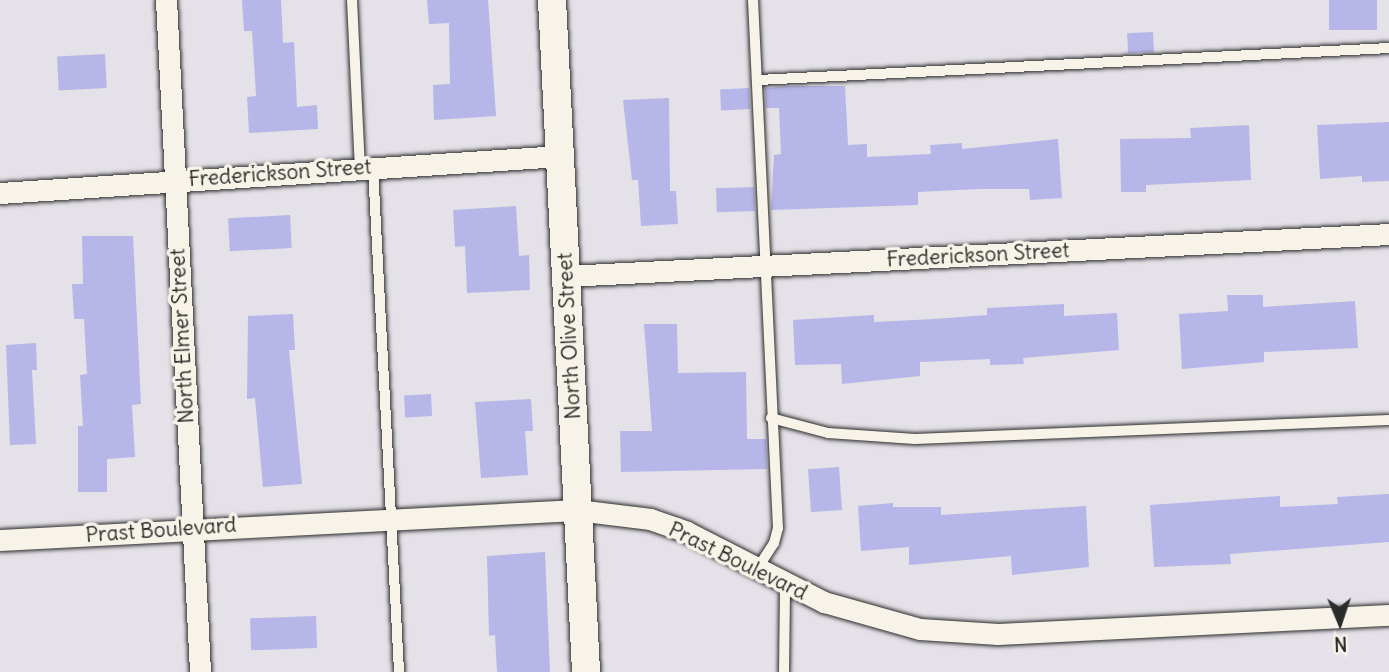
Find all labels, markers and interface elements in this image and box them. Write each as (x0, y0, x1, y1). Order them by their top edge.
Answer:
street label: Frederickson Street (188, 154, 372, 192)
street label: Frederickson Street (886, 238, 1070, 272)
street label: North Elmer Street (165, 248, 199, 424)
street label: North Olive Street (552, 252, 586, 420)
street label: Prast Boulevard (85, 512, 237, 548)
street label: Prast Boulevard (665, 517, 811, 605)
north arrow (1305, 588, 1375, 658)
text: N (1334, 632, 1348, 656)

